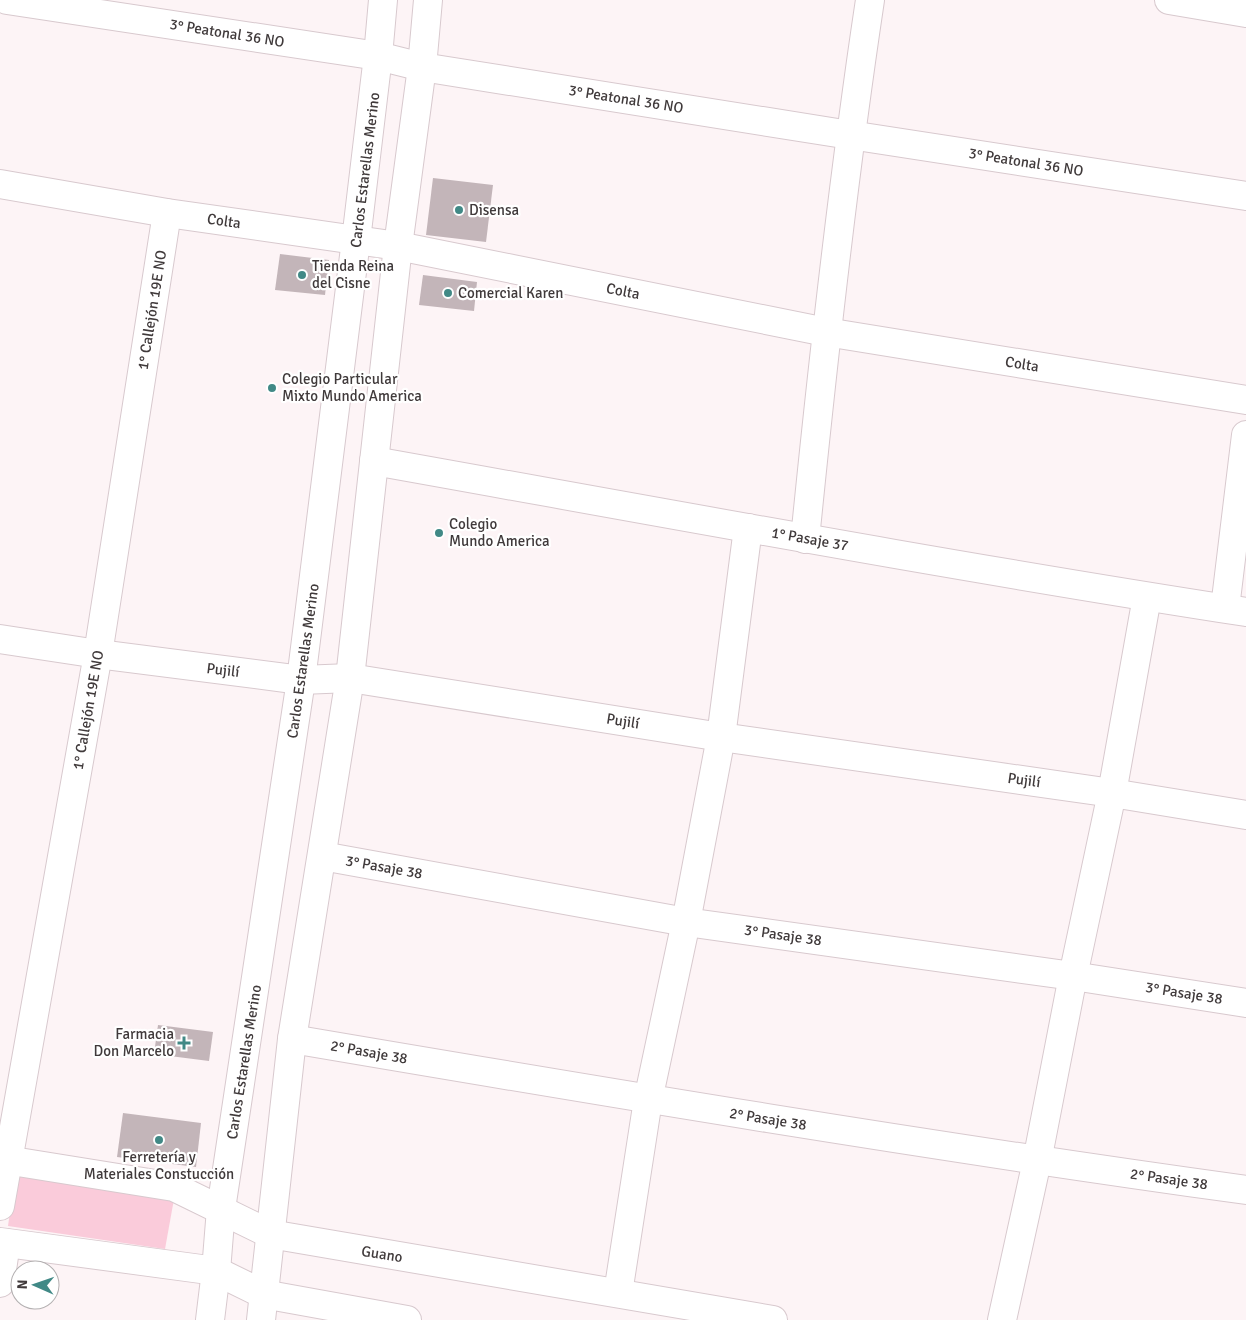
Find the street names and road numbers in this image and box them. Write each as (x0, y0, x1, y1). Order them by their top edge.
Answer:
street label: 3° Peatonal 36 NO (168, 15, 286, 51)
street label: 3° Peatonal 36 NO (567, 81, 685, 117)
street label: Carlos Estarellas Merino (347, 91, 383, 249)
street label: 3° Peatonal 36 NO (967, 144, 1085, 180)
street label: Colta (206, 210, 242, 232)
street label: 1° Callejón 19E NO (134, 249, 170, 371)
street label: Colta (605, 279, 641, 303)
street label: Colta (1004, 352, 1040, 376)
street label: 1° Pasaje 37 (770, 523, 850, 555)
street label: Carlos Estarellas Merino (283, 582, 323, 740)
street label: 1° Callejón 19E NO (69, 649, 107, 771)
street label: Pujilí (205, 659, 241, 681)
street label: Pujilí (605, 710, 641, 732)
street label: Pujilí (1006, 769, 1042, 791)
street label: 3° Pasaje 38 (344, 851, 424, 883)
street label: 3° Pasaje 38 (743, 921, 823, 949)
street label: 3° Pasaje 38 (1144, 978, 1224, 1008)
street label: Carlos Estarellas Merino (223, 983, 265, 1141)
street label: 2° Pasaje 38 (329, 1036, 409, 1068)
street label: 2° Pasaje 38 (728, 1104, 808, 1134)
street label: 2° Pasaje 38 (1129, 1165, 1209, 1193)
street label: Guano (360, 1242, 404, 1266)

